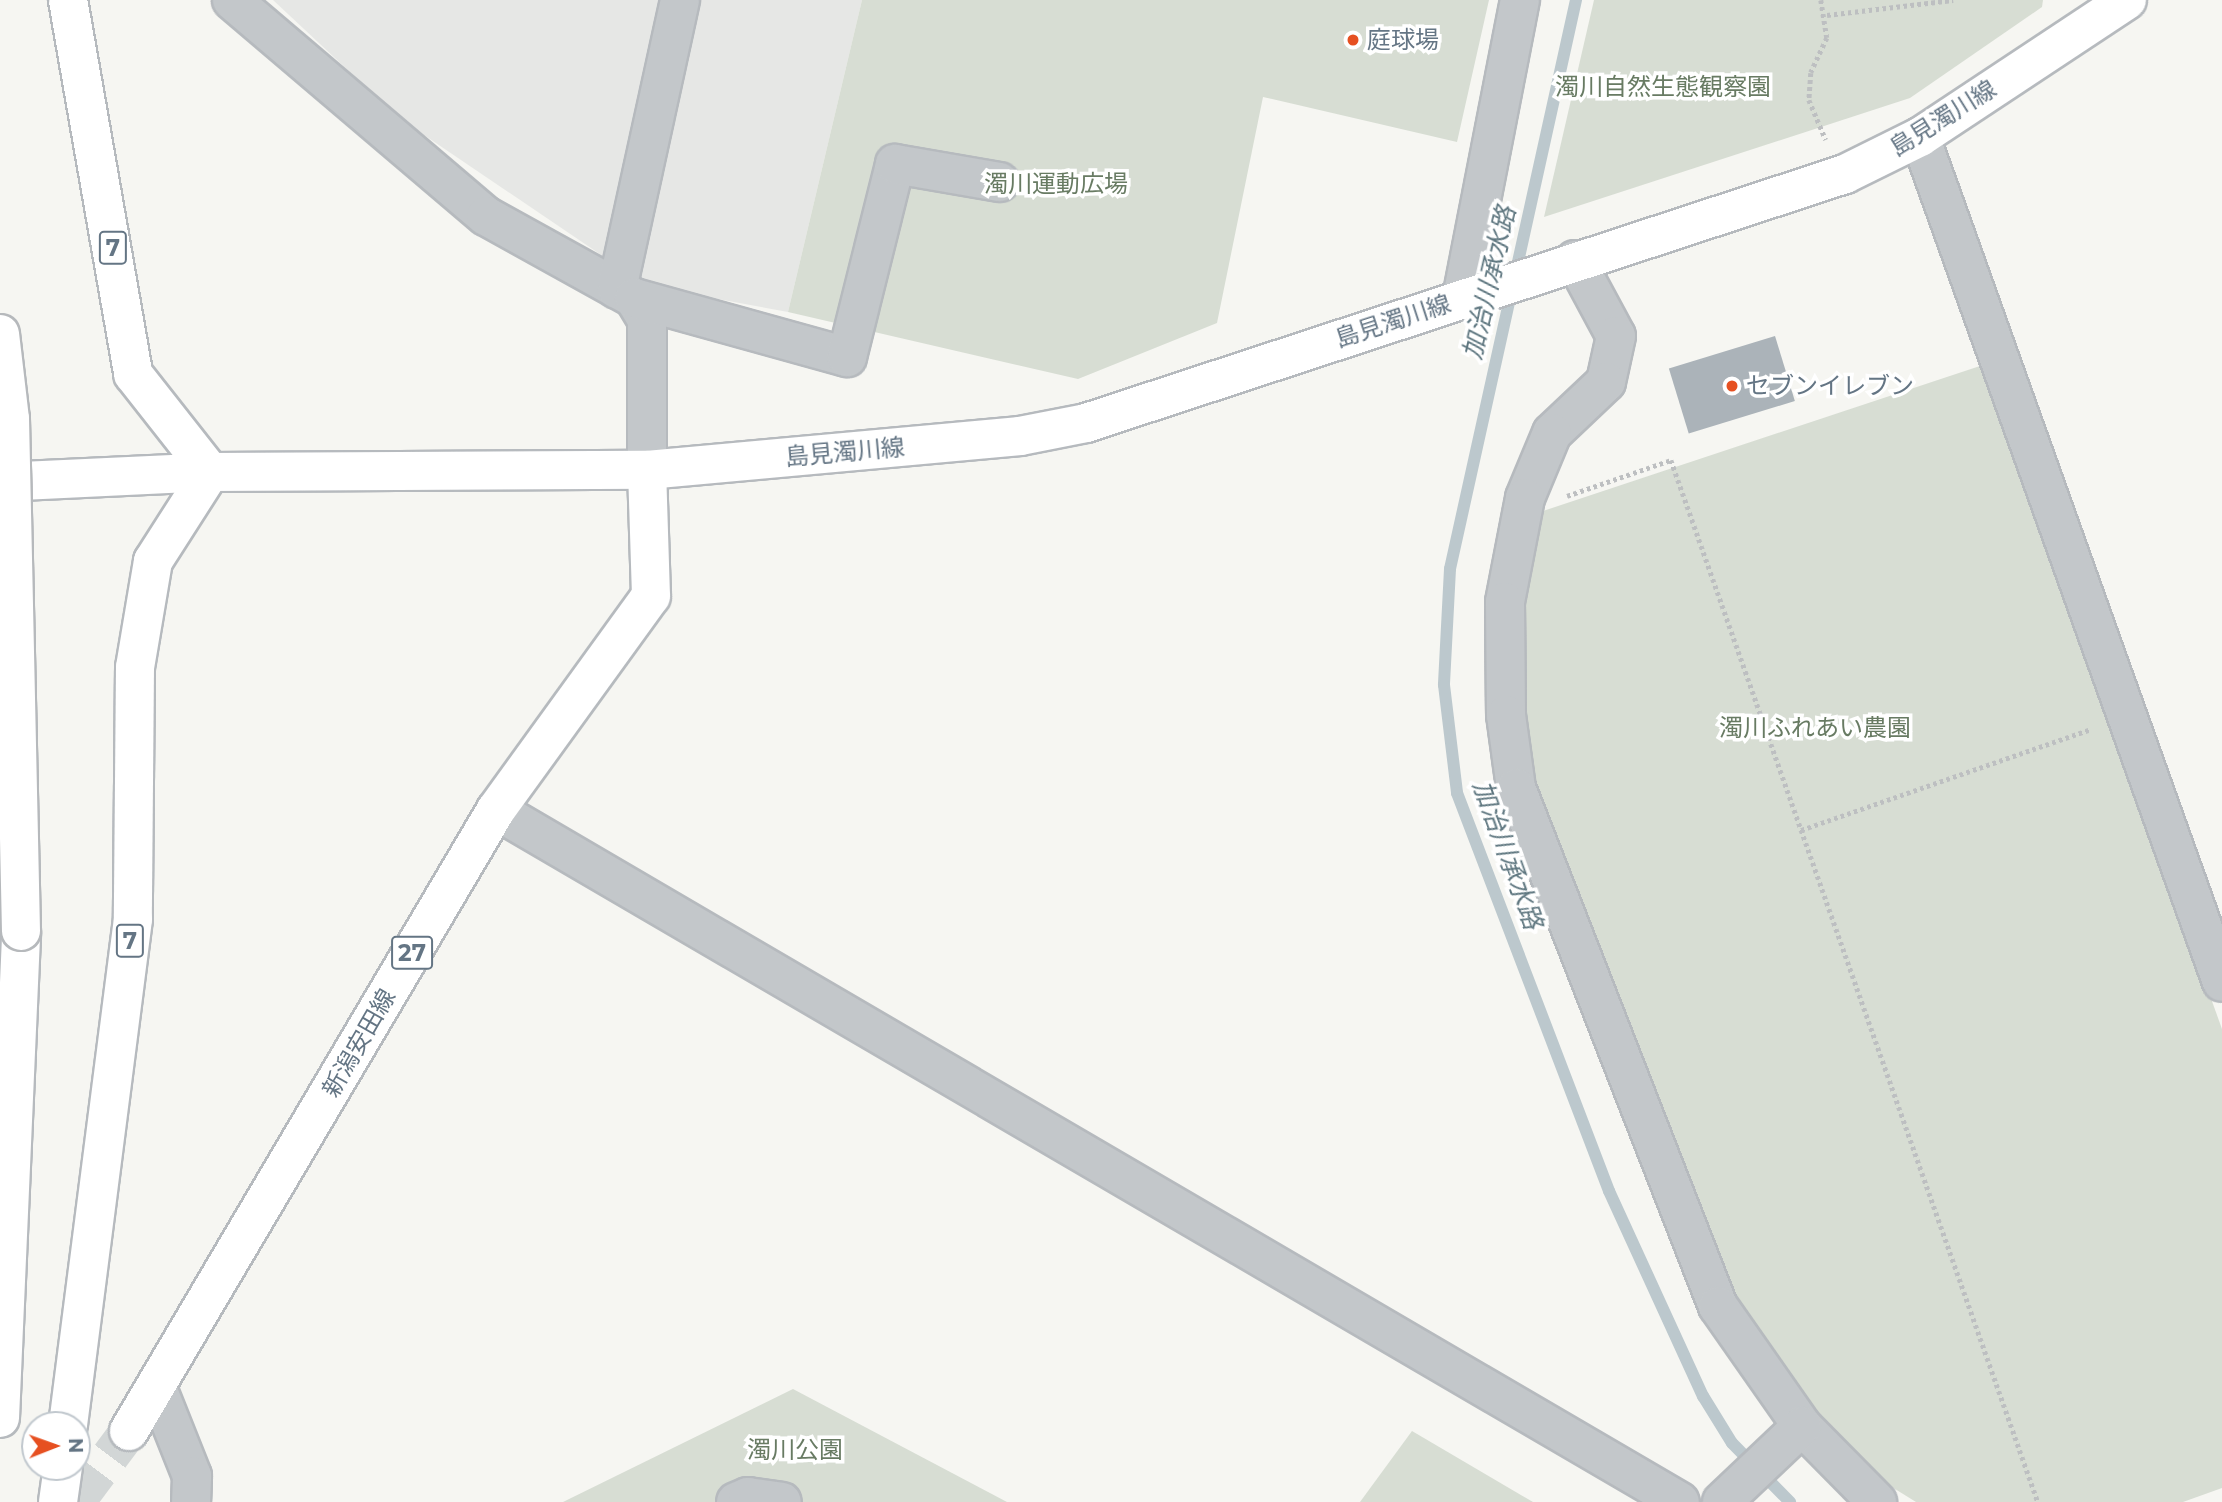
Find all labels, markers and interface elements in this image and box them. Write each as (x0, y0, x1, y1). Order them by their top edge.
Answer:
place label: 庭球場 (1367, 26, 1439, 54)
marker: 庭球場 (1345, 32, 1361, 48)
park label: 濁川自然生態観察園 (1555, 73, 1771, 101)
street label: 島見濁川線 (1884, 74, 2002, 162)
park label: 濁川運動広場 (984, 170, 1128, 198)
water label: 加治川承水路 (1457, 203, 1523, 363)
road number: 7 (97, 229, 129, 268)
street label: 島見濁川線 (1331, 289, 1455, 353)
place label: セブンイレブン (1746, 372, 1914, 400)
marker: セブンイレブン (1724, 378, 1740, 394)
street label: 島見濁川線 (784, 432, 906, 472)
park label: 濁川ふれあい農園 (1719, 714, 1911, 742)
water label: 加治川承水路 (1466, 776, 1548, 934)
road number: 7 (114, 922, 146, 960)
road number: 27 (391, 934, 433, 972)
street label: 新潟安田線 (317, 984, 401, 1102)
north arrow (21, 1411, 91, 1481)
park label: 濁川公園 (747, 1436, 843, 1464)
text: N (64, 1438, 87, 1454)

